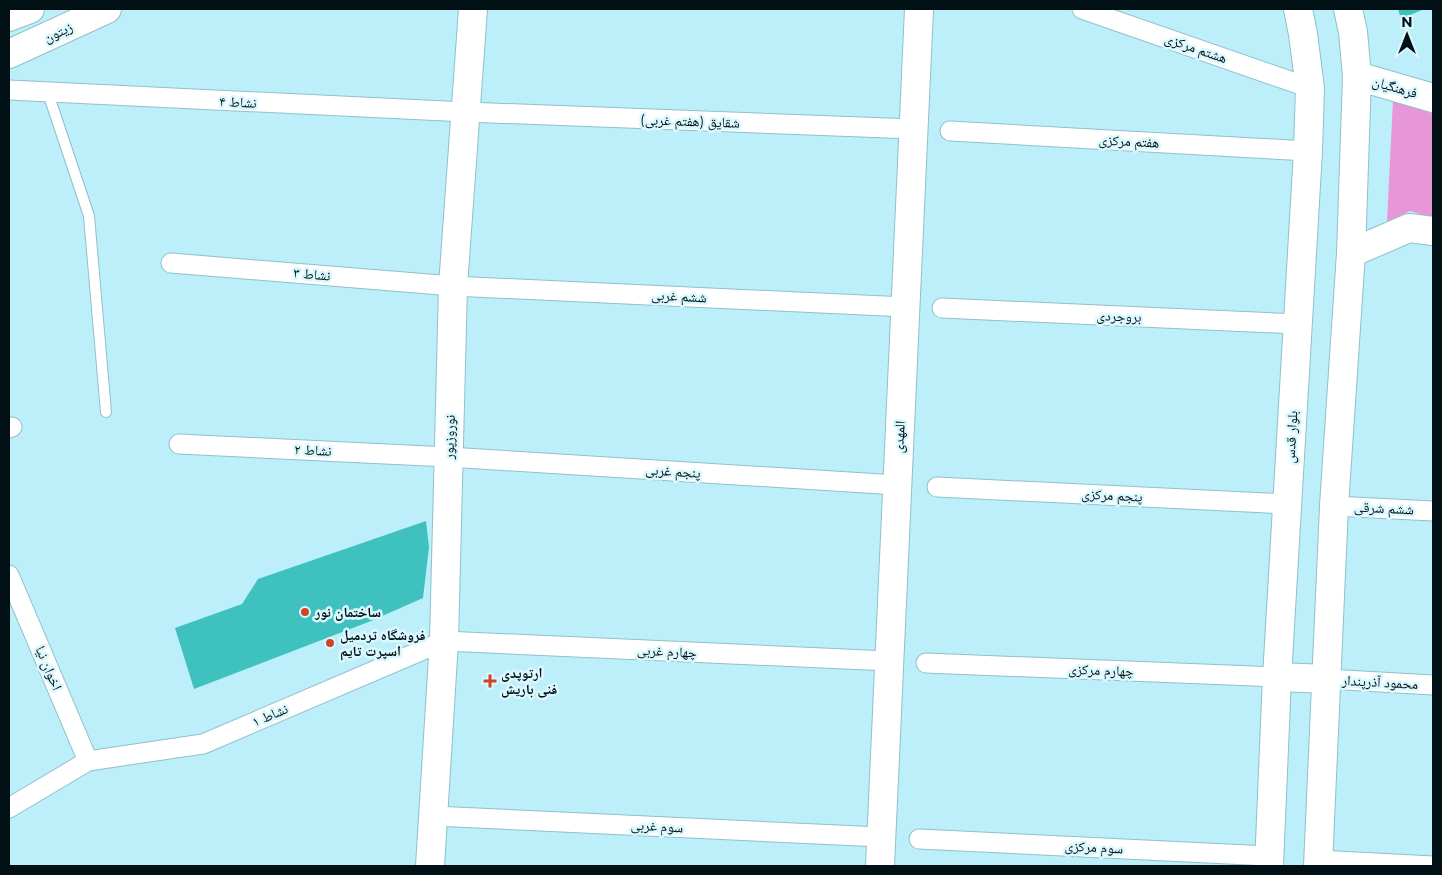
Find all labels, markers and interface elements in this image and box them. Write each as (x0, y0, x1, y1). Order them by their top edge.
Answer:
north arrow (1382, 10, 1432, 60)
text: N (1401, 13, 1413, 31)
street label: زیتون (41, 18, 75, 46)
street label: هشتم مرکزی (1162, 29, 1229, 68)
street label: فرهنگیان (1370, 72, 1420, 102)
street label: نشاط ۴ (219, 92, 257, 112)
street label: شقایق (هفتم غربی) (640, 110, 740, 133)
street label: هفتم مرکزی (1098, 130, 1160, 153)
street label: نشاط ۳ (293, 263, 332, 285)
street label: ششم غربی (651, 286, 707, 307)
street label: بروجردی (1096, 306, 1142, 326)
street label: بلوار قدس (1281, 410, 1301, 464)
street label: نوروزپور (439, 414, 459, 461)
street label: المهدی (889, 420, 909, 454)
street label: نشاط ۲ (294, 440, 332, 460)
street label: پنجم غربی (645, 460, 701, 483)
street label: پنجم مرکزی (1081, 484, 1143, 507)
street label: ششم شرقی (1354, 497, 1414, 520)
place label: ساختمان نور (314, 603, 381, 621)
marker: ساختمان نور (299, 606, 311, 618)
place label: فروشگاه تردمیل اسپرت تایم (340, 626, 425, 661)
marker: فروشگاه تردمیل اسپرت تایم (324, 637, 336, 649)
street label: چهارم غربی (637, 640, 697, 663)
street label: اخوان نیا (32, 643, 66, 693)
street label: چهارم مرکزی (1068, 660, 1134, 681)
place label: ارتوپدی فنی باریش (501, 664, 557, 698)
street label: محمود آذرپندار (1340, 671, 1419, 693)
marker: ارتوپدی فنی باریش (483, 674, 497, 688)
street label: نشاط ۱ (249, 699, 291, 731)
street label: سوم غربی (630, 816, 684, 837)
street label: سوم مرکزی (1064, 836, 1124, 859)

